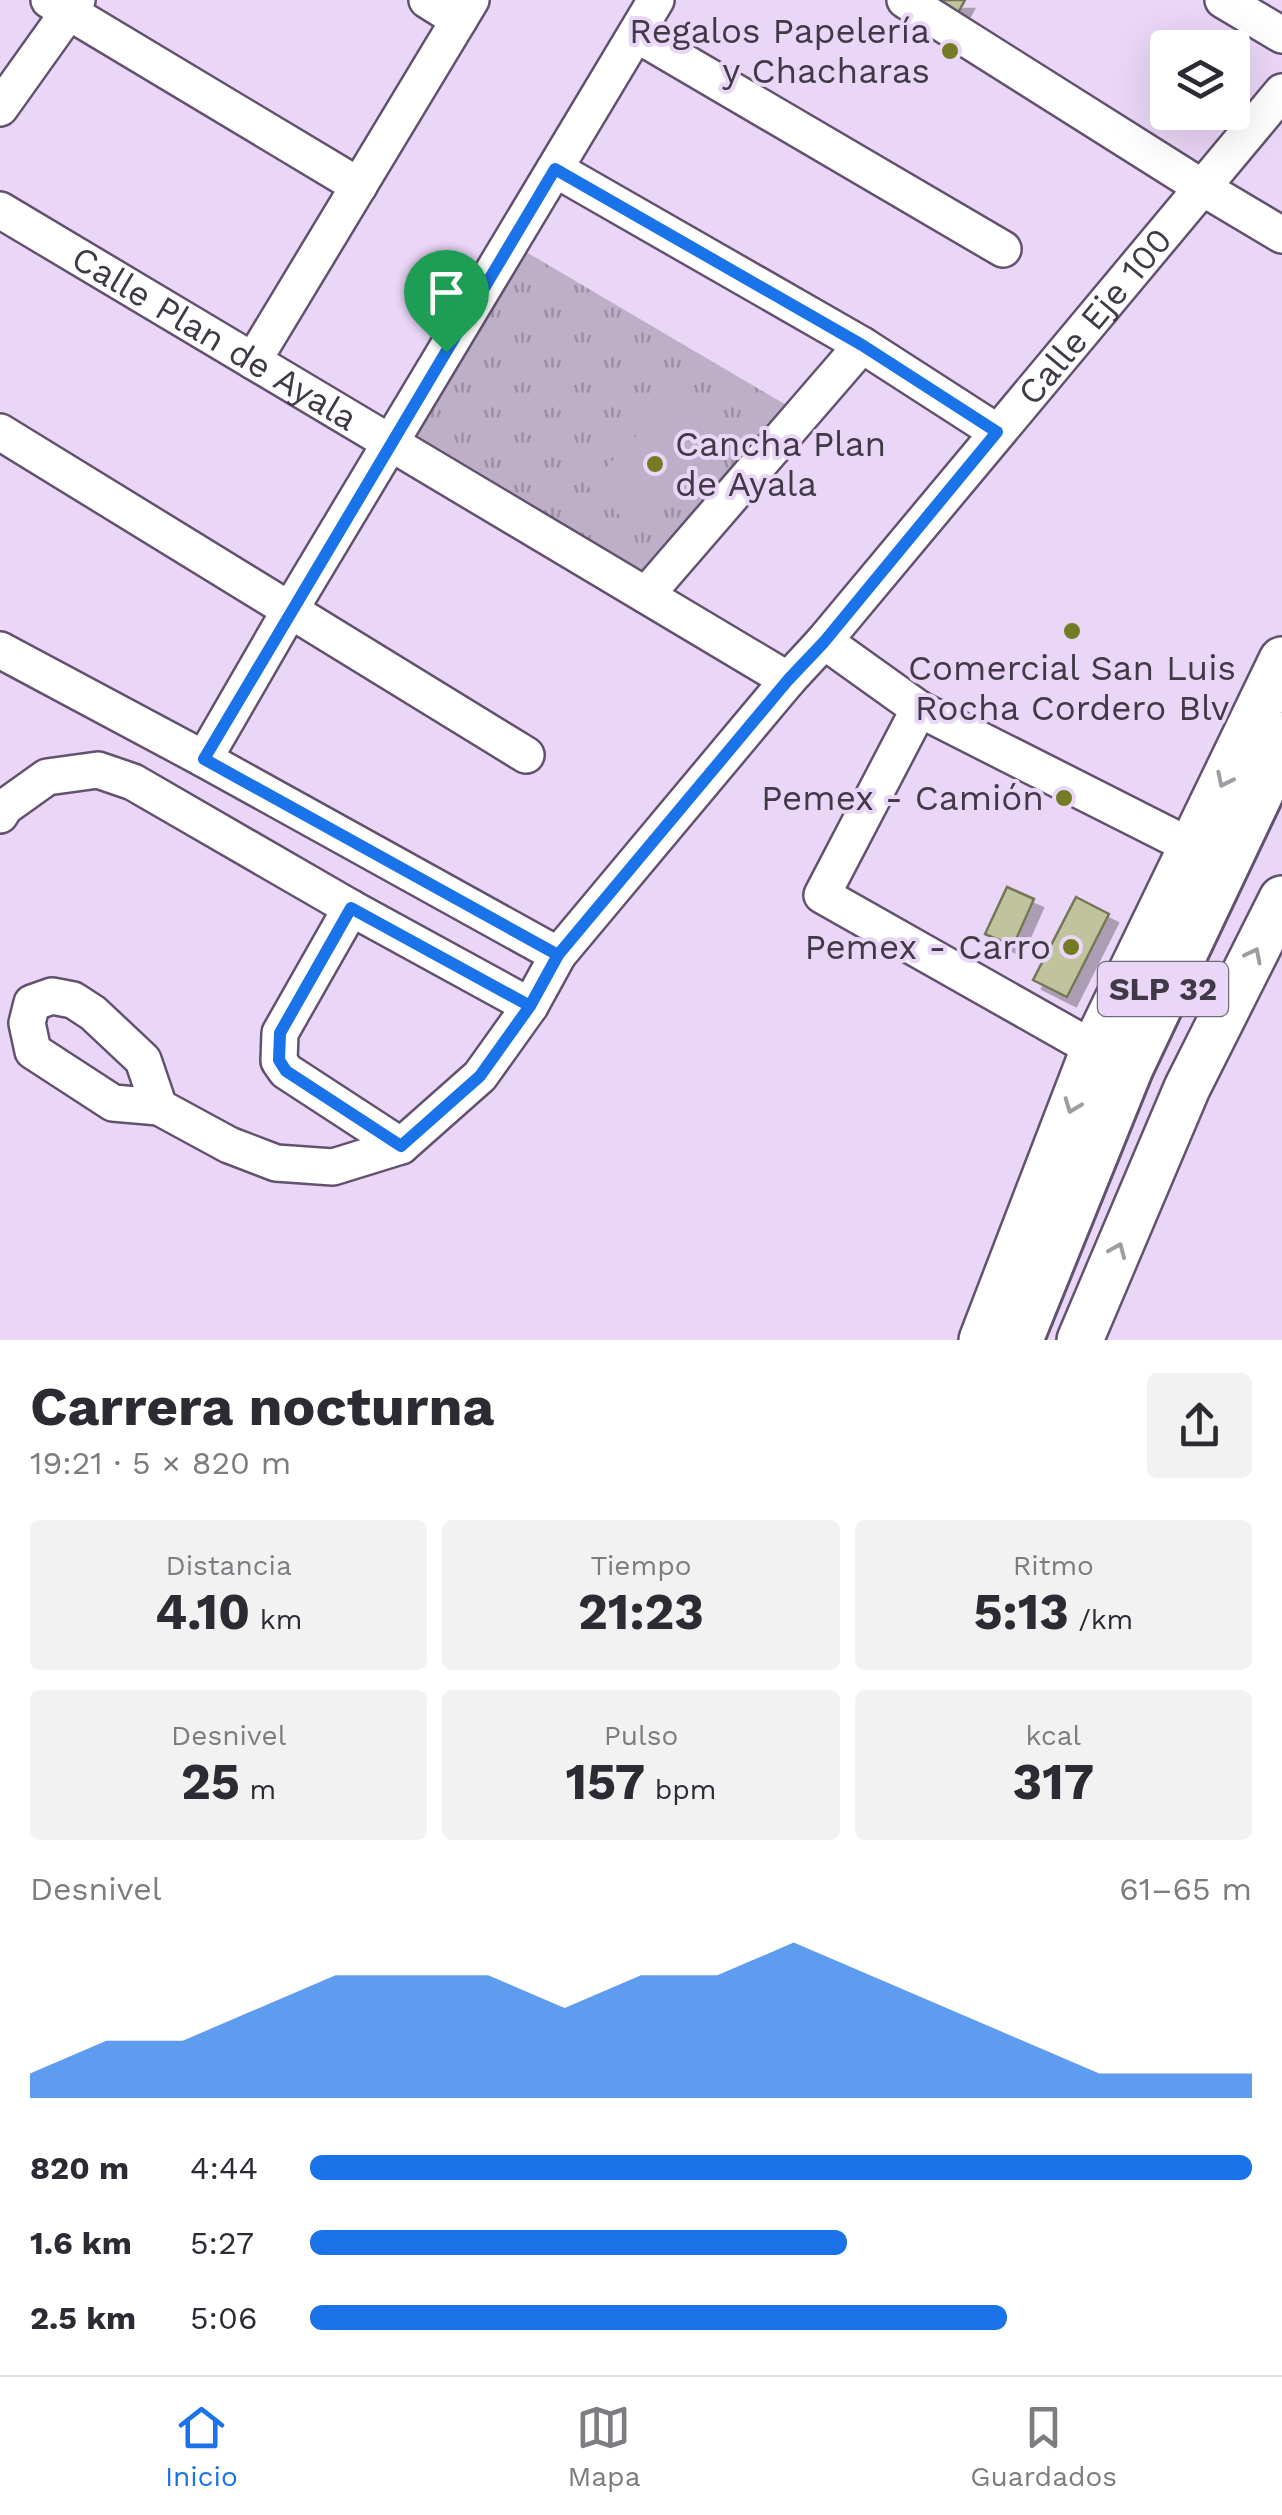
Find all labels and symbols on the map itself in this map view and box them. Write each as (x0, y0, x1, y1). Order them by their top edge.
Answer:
place label: Regalos Papelería y Chacharas (629, 10, 930, 92)
marker: Regalos Papelería y Chacharas (939, 40, 961, 62)
street label: Calle Eje 100 (1009, 219, 1181, 413)
street label: Calle Plan de Ayala (64, 237, 365, 439)
pin (404, 250, 489, 353)
place label: Cancha Plan de Ayala (675, 423, 886, 505)
marker: Cancha Plan de Ayala (644, 453, 666, 475)
marker: Comercial San Luis Rocha Cordero Blv (1061, 620, 1083, 642)
place label: Comercial San Luis Rocha Cordero Blv (908, 647, 1236, 729)
one-way arrow (1217, 769, 1237, 787)
place label: Pemex - Camión (761, 777, 1044, 819)
marker: Pemex - Camión (1053, 787, 1075, 809)
place label: Pemex - Carro (804, 926, 1051, 968)
marker: Pemex - Carro (1060, 936, 1082, 958)
one-way arrow (1242, 947, 1262, 965)
road number: SLP 32 (1098, 962, 1228, 1016)
one-way arrow (1064, 1096, 1084, 1113)
one-way arrow (1107, 1242, 1127, 1260)

